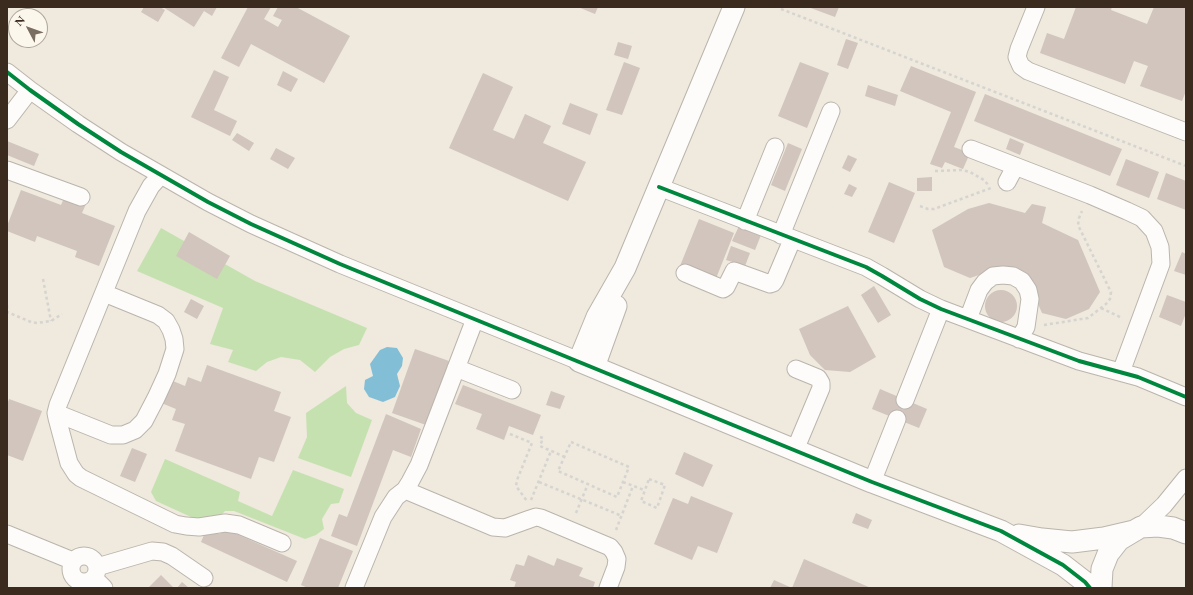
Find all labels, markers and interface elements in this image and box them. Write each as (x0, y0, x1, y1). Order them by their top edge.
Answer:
north arrow (8, 8, 48, 48)
text: N (11, 13, 28, 29)

